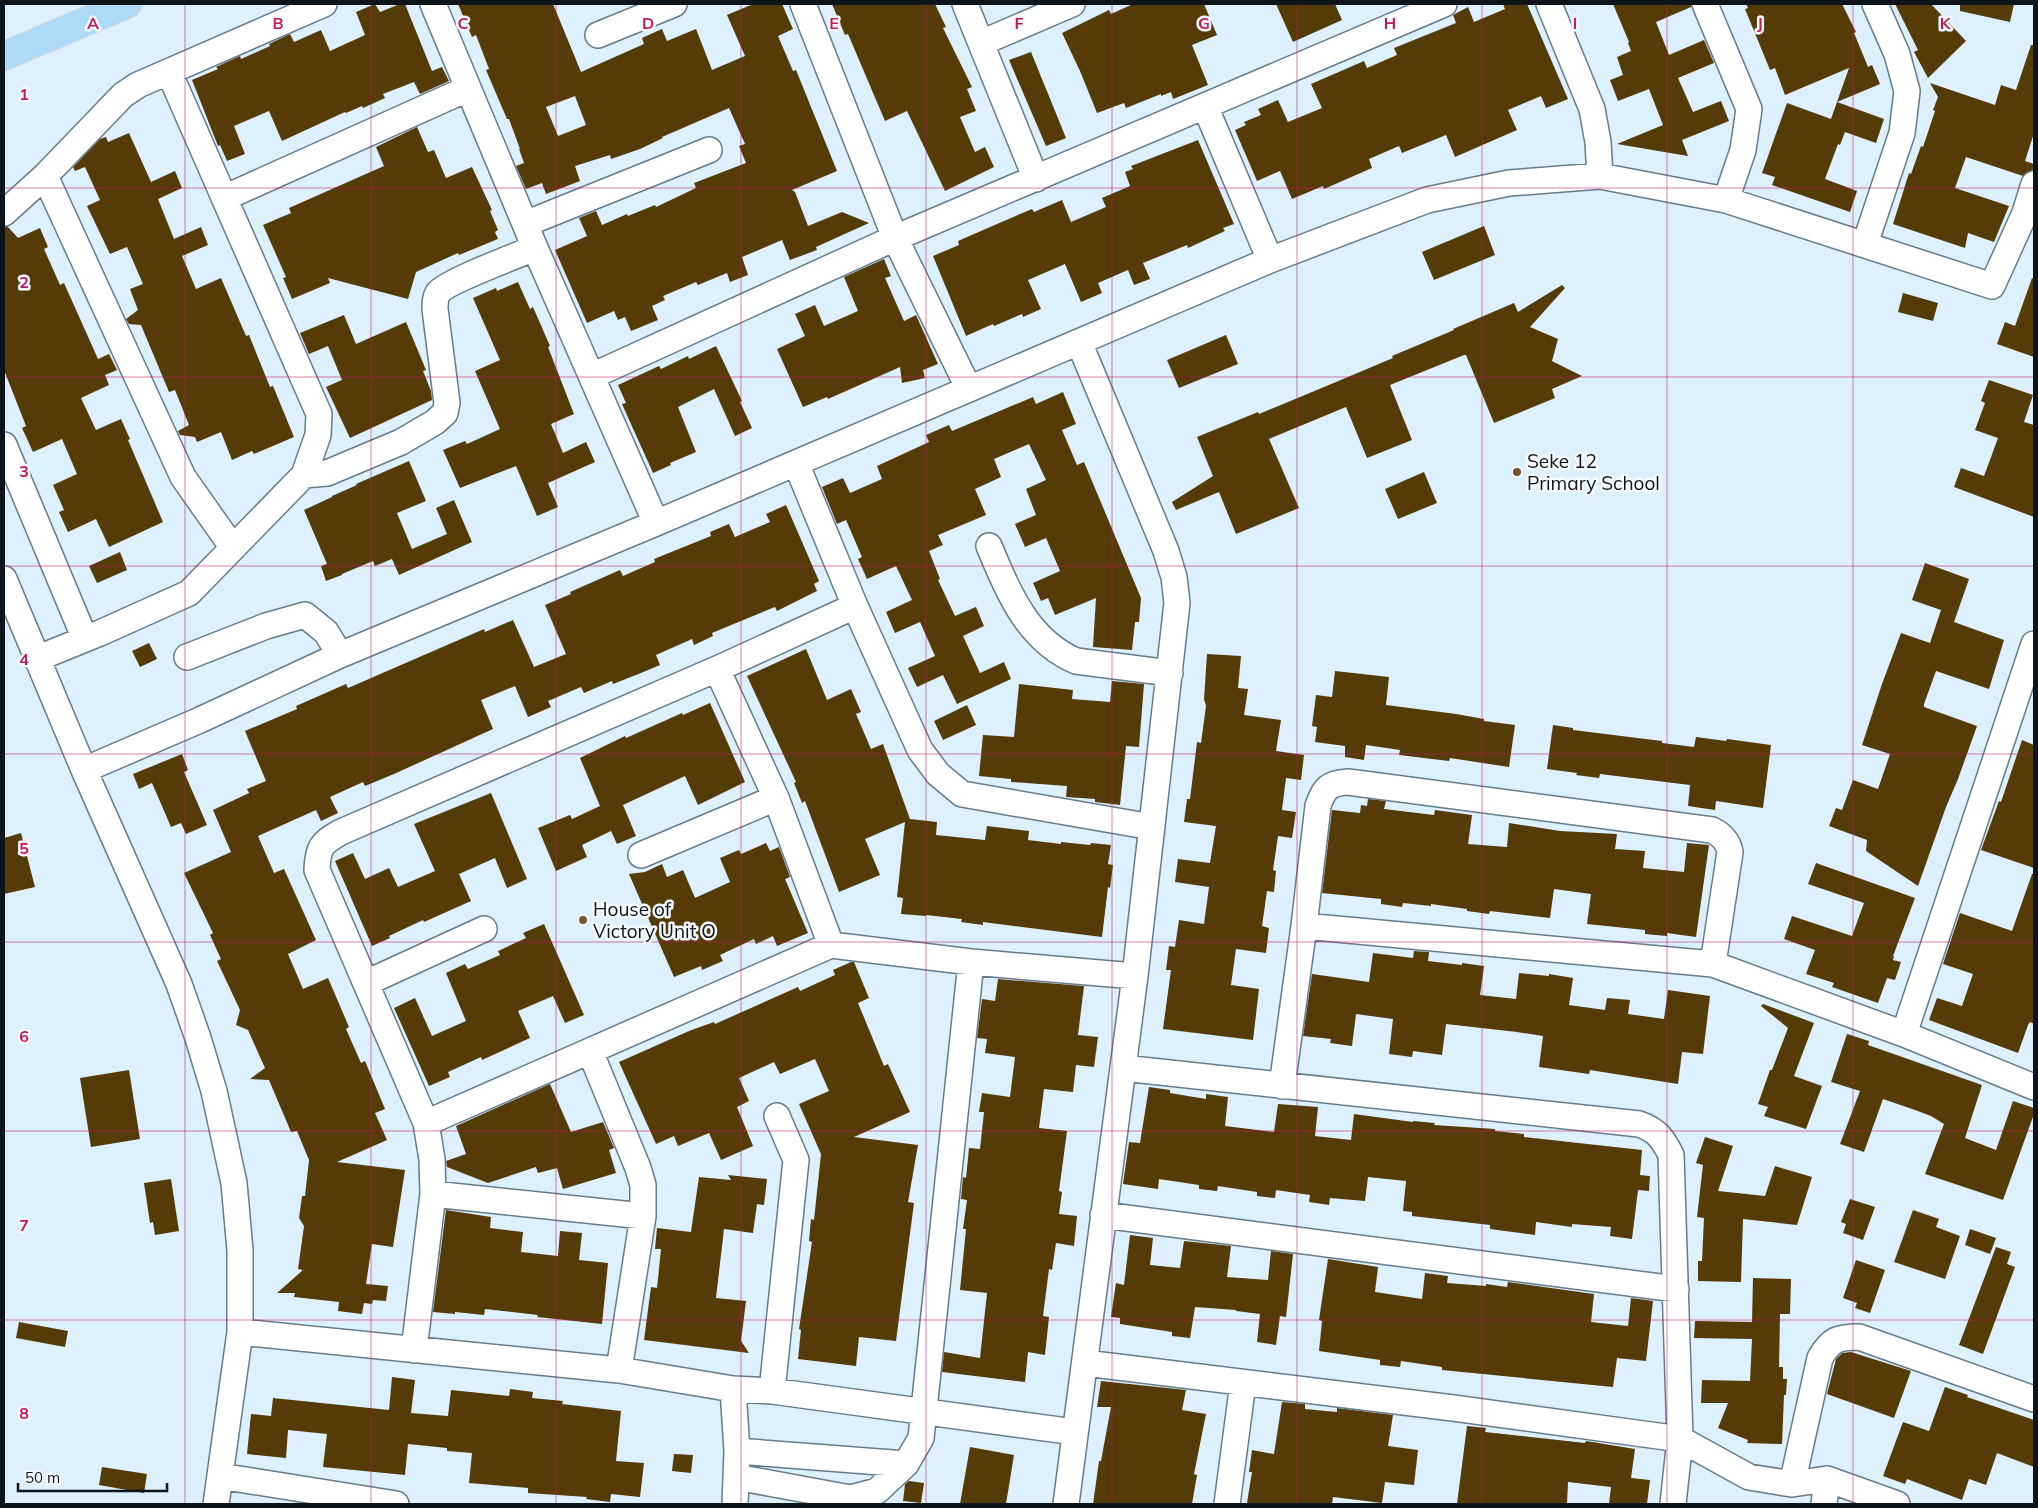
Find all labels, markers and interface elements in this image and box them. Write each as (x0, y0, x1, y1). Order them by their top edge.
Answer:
text: A (87, 13, 99, 33)
text: B (272, 13, 284, 33)
text: C (458, 13, 469, 33)
text: D (642, 13, 654, 33)
text: E (829, 13, 839, 33)
text: F (1014, 13, 1024, 33)
text: G (1198, 13, 1210, 33)
text: H (1384, 13, 1396, 33)
text: I (1573, 13, 1577, 33)
text: J (1757, 13, 1763, 33)
text: K (1940, 13, 1952, 33)
text: 1 (19, 84, 29, 104)
text: 2 (19, 272, 29, 292)
place label: Seke 12 Primary School (1527, 449, 1660, 495)
text: 3 (19, 461, 29, 481)
marker: Seke 12 Primary School (1511, 466, 1523, 478)
text: 4 (19, 649, 29, 669)
text: 5 (19, 838, 29, 858)
place label: House of Victory Unit O (593, 897, 716, 943)
marker: House of Victory Unit O (577, 914, 589, 926)
text: 6 (19, 1026, 29, 1046)
text: 7 (19, 1215, 29, 1235)
text: 8 (19, 1403, 29, 1423)
scale bar (18, 1460, 166, 1492)
text: 50 m (25, 1468, 60, 1487)

